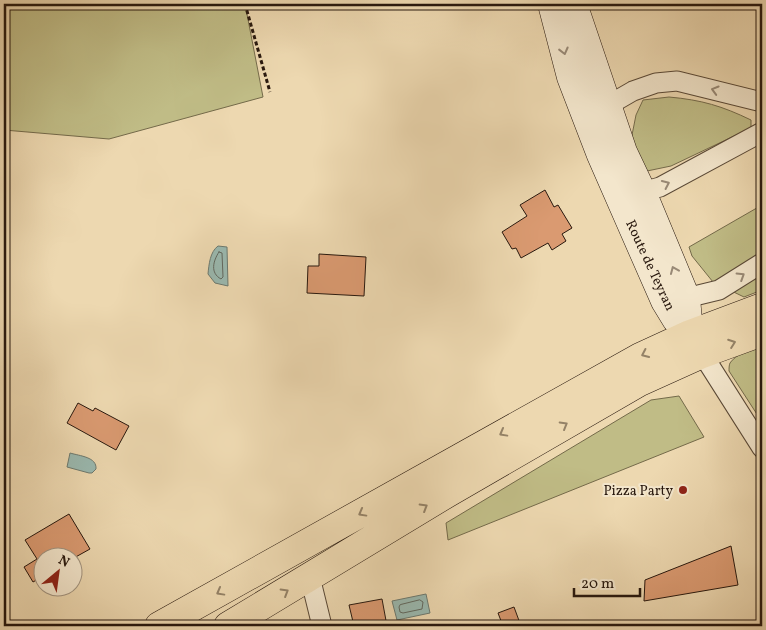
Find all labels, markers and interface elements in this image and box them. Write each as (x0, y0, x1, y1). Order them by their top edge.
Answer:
one-way arrow (559, 46, 569, 55)
one-way arrow (712, 85, 720, 95)
one-way arrow (661, 179, 670, 190)
street label: Route de Teyran (620, 217, 679, 314)
one-way arrow (670, 266, 680, 275)
one-way arrow (735, 273, 744, 283)
one-way arrow (727, 339, 736, 349)
one-way arrow (642, 348, 651, 358)
one-way arrow (559, 421, 568, 431)
one-way arrow (500, 427, 509, 437)
place label: Pizza Party (603, 482, 673, 501)
marker: Pizza Party (677, 484, 689, 496)
one-way arrow (418, 504, 427, 514)
one-way arrow (358, 506, 367, 516)
north arrow (32, 548, 82, 598)
text: N (55, 551, 73, 573)
scale bar (574, 565, 640, 597)
text: 20 m (581, 574, 614, 595)
one-way arrow (216, 586, 225, 596)
one-way arrow (280, 589, 289, 599)

